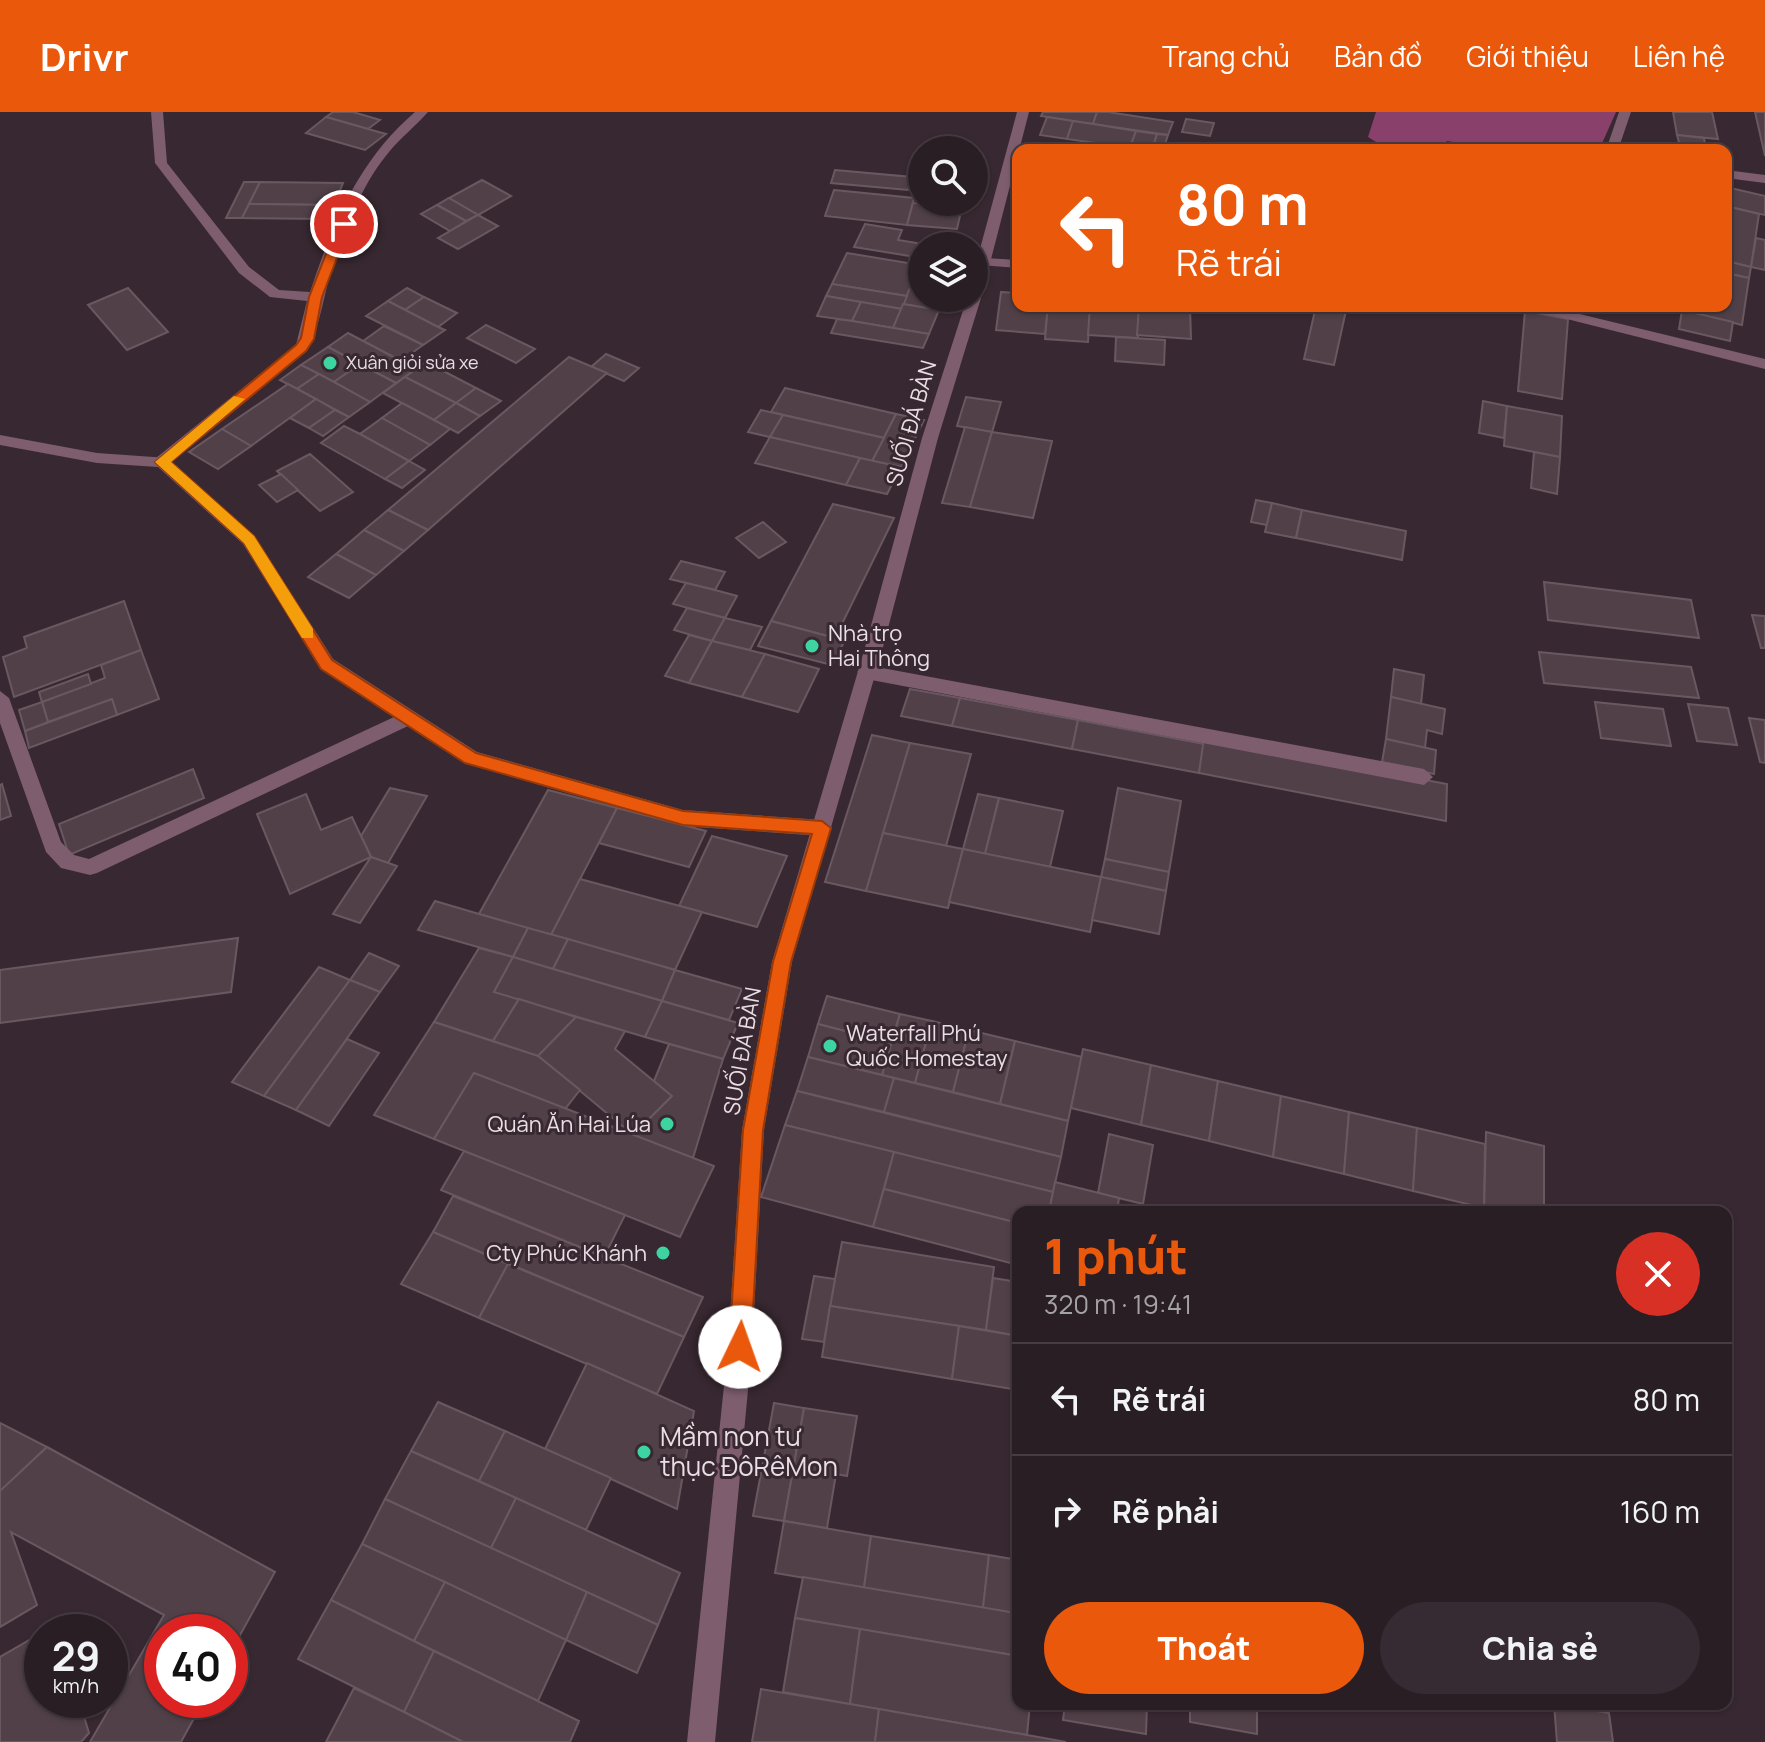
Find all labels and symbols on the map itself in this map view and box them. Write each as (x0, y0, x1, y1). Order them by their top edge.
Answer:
pin (310, 190, 378, 258)
place label: Xuân giỏi sửa xe (346, 350, 479, 374)
marker: Xuân giỏi sửa xe (321, 354, 339, 372)
street label: SUỐI ĐÁ BÀN (878, 356, 943, 489)
place label: Nhà trọ Hai Thông (828, 618, 930, 673)
marker: Nhà trọ Hai Thông (803, 637, 821, 655)
street label: SUỐI ĐÁ BÀN (715, 984, 768, 1117)
place label: Waterfall Phú Quốc Homestay (846, 1018, 1008, 1073)
marker: Waterfall Phú Quốc Homestay (821, 1037, 839, 1055)
place label: Quán Ăn Hai Lúa (488, 1109, 651, 1139)
marker: Quán Ăn Hai Lúa (658, 1115, 676, 1133)
place label: Cty Phúc Khánh (486, 1238, 647, 1268)
marker: Cty Phúc Khánh (654, 1244, 672, 1262)
position arrow (698, 1305, 782, 1389)
place label: Mầm non tư thục ĐôRêMon (660, 1418, 838, 1484)
marker: Mầm non tư thục ĐôRêMon (635, 1443, 653, 1461)
speed limit sign: 40 (144, 1614, 248, 1718)

